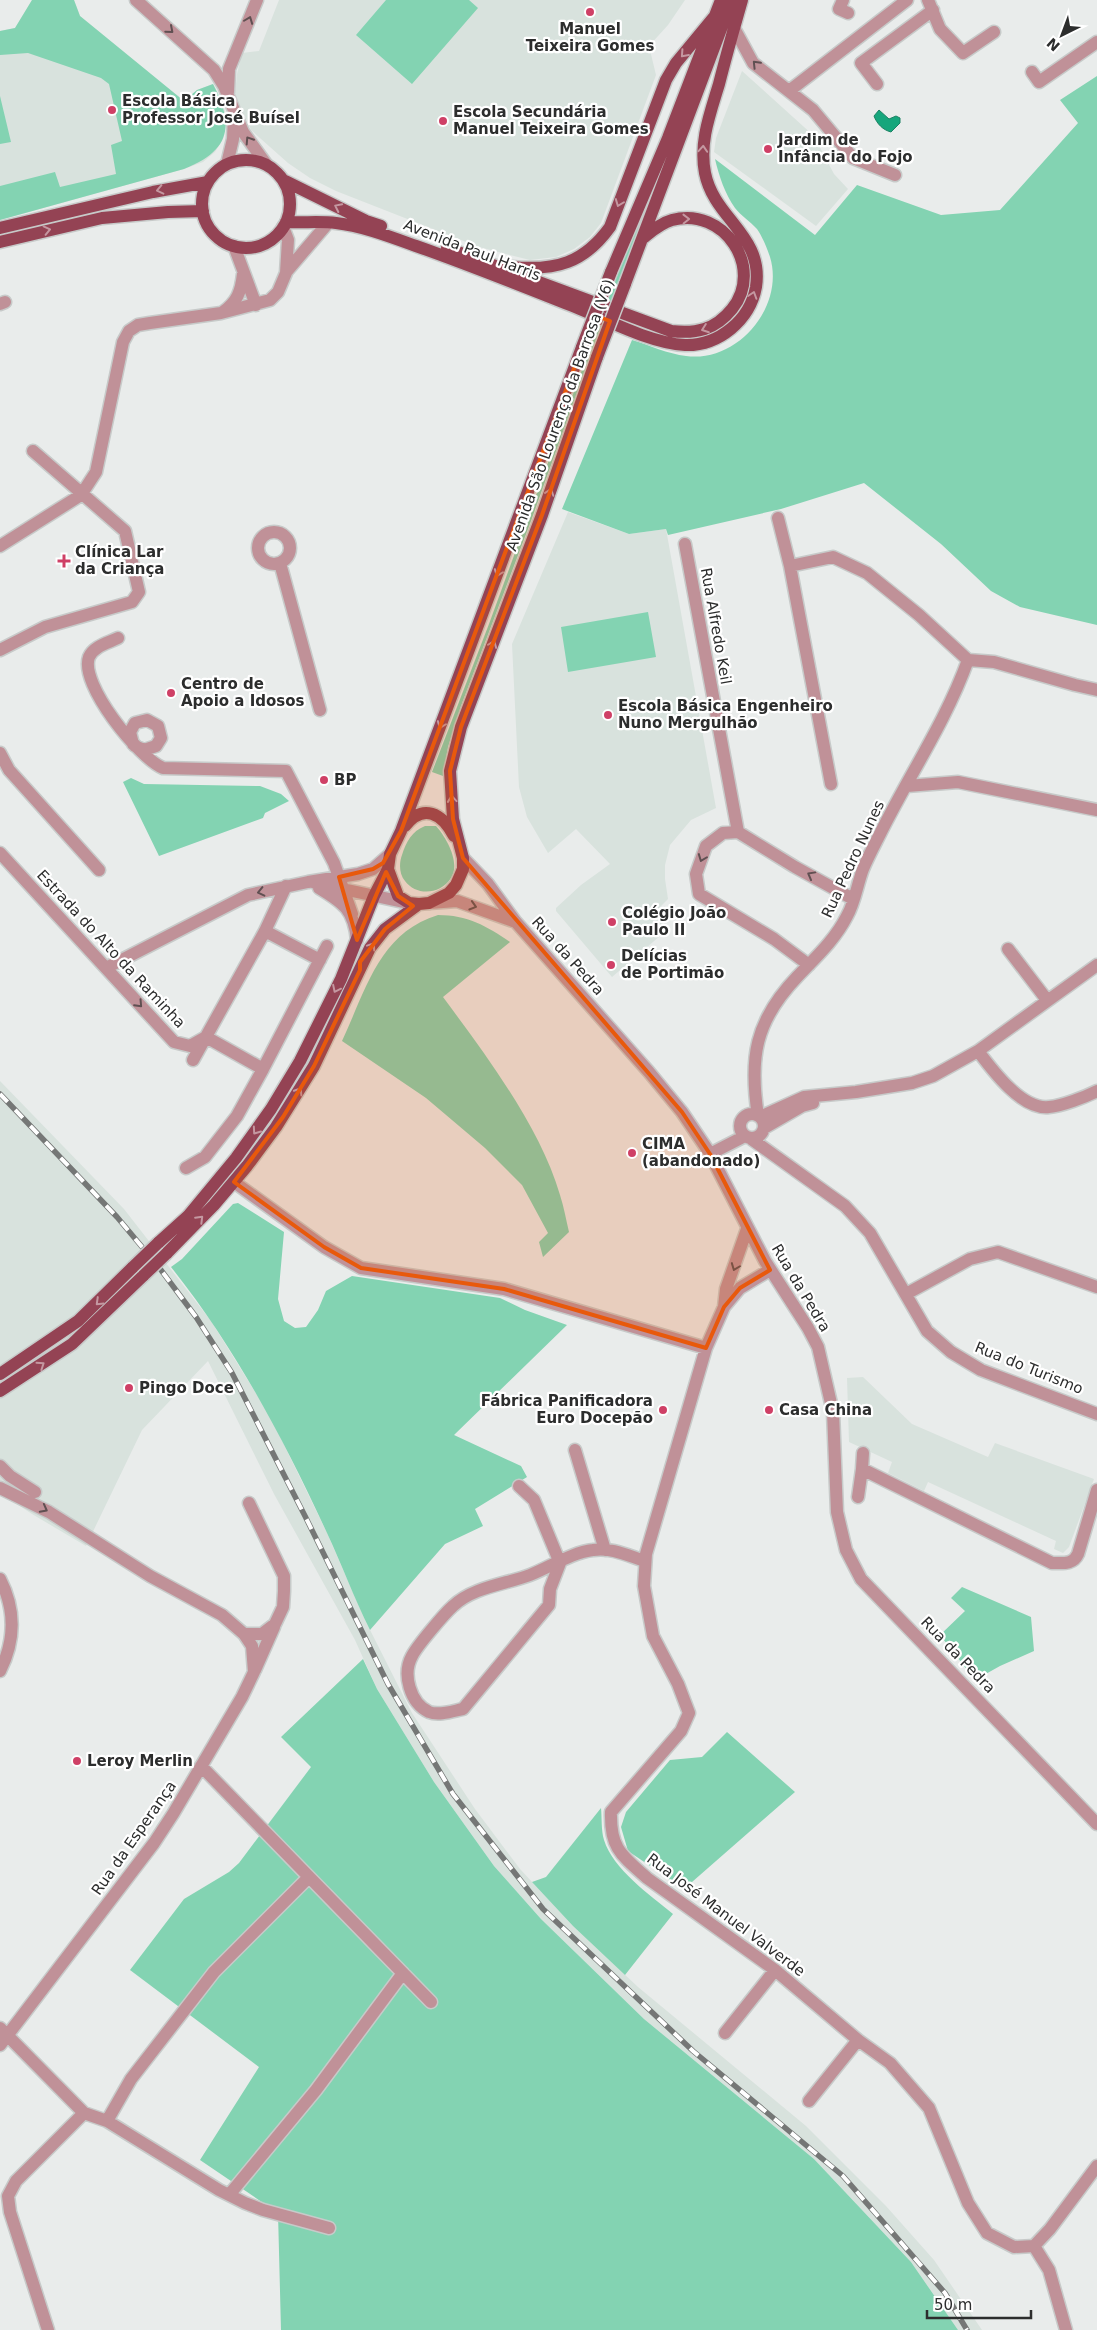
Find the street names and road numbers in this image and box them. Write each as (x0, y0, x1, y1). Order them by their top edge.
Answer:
street label: Avenida Paul Harris (401, 216, 543, 284)
street label: Avenida São Lourenço da Barrosa (V6) (502, 277, 618, 553)
street label: Rua Alfredo Keil (697, 566, 735, 686)
street label: Rua Pedro Nunes (818, 797, 888, 921)
street label: Estrada do Alto da Raminha (33, 866, 189, 1032)
street label: Rua da Pedra (528, 913, 608, 999)
street label: Rua da Pedra (768, 1241, 834, 1335)
street label: Rua do Turismo (972, 1338, 1086, 1398)
street label: Rua da Pedra (917, 1613, 999, 1697)
street label: Rua da Esperança (88, 1778, 180, 1898)
street label: Rua José Manuel Valverde (643, 1850, 809, 1980)

